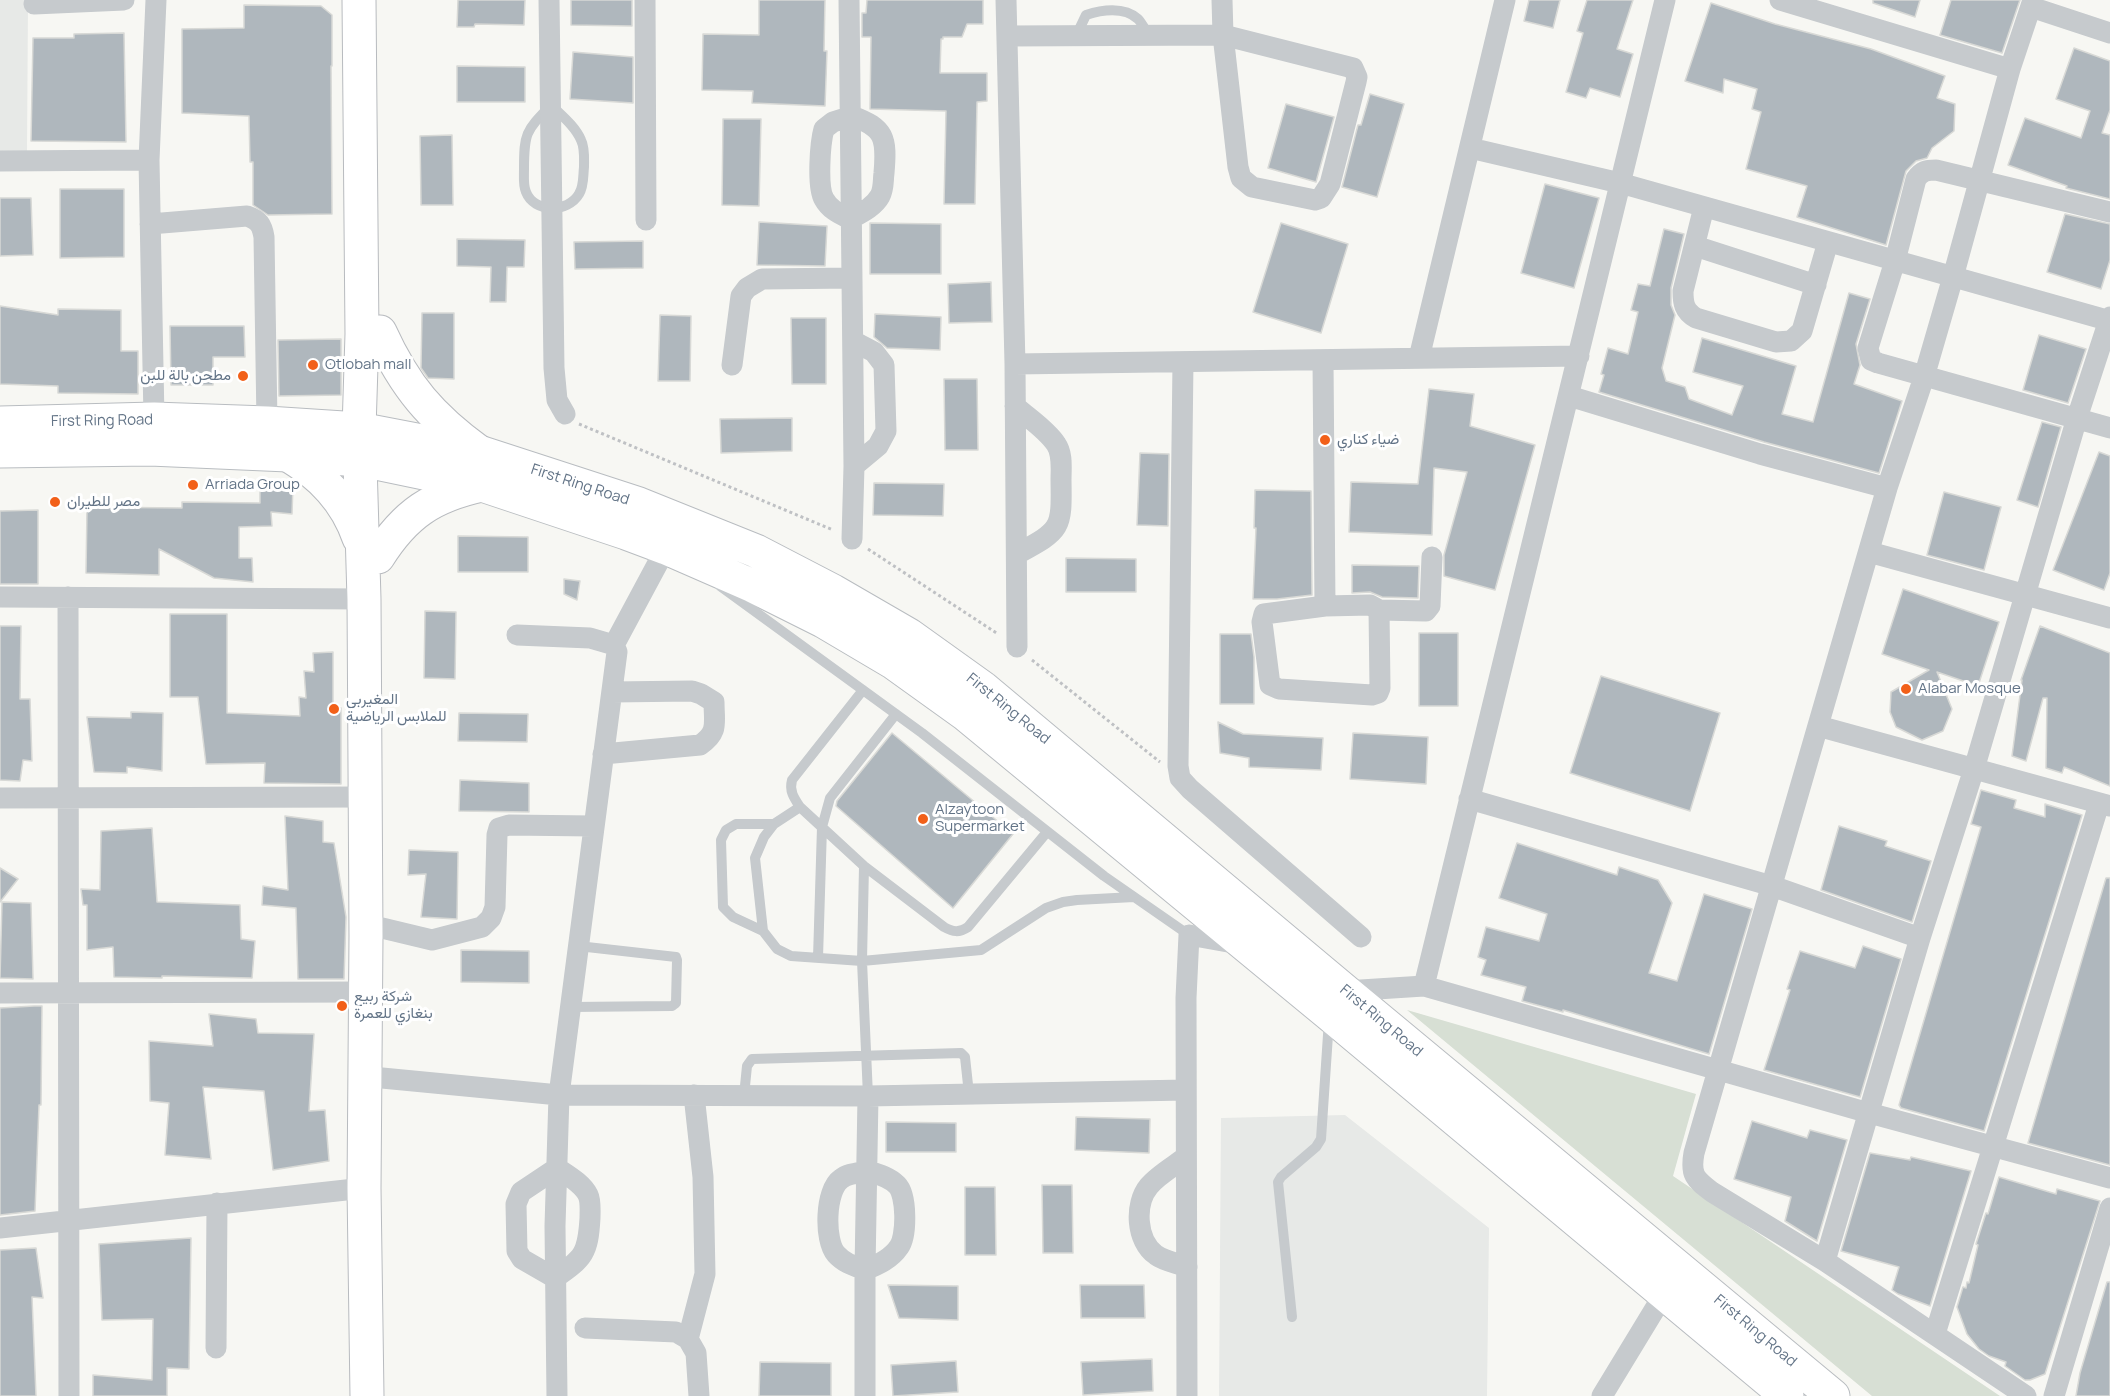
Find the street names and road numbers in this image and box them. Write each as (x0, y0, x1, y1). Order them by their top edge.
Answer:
street label: First Ring Road (51, 411, 153, 431)
street label: First Ring Road (529, 461, 631, 509)
street label: First Ring Road (963, 670, 1053, 748)
street label: First Ring Road (1336, 981, 1426, 1061)
street label: First Ring Road (1710, 1291, 1800, 1371)

